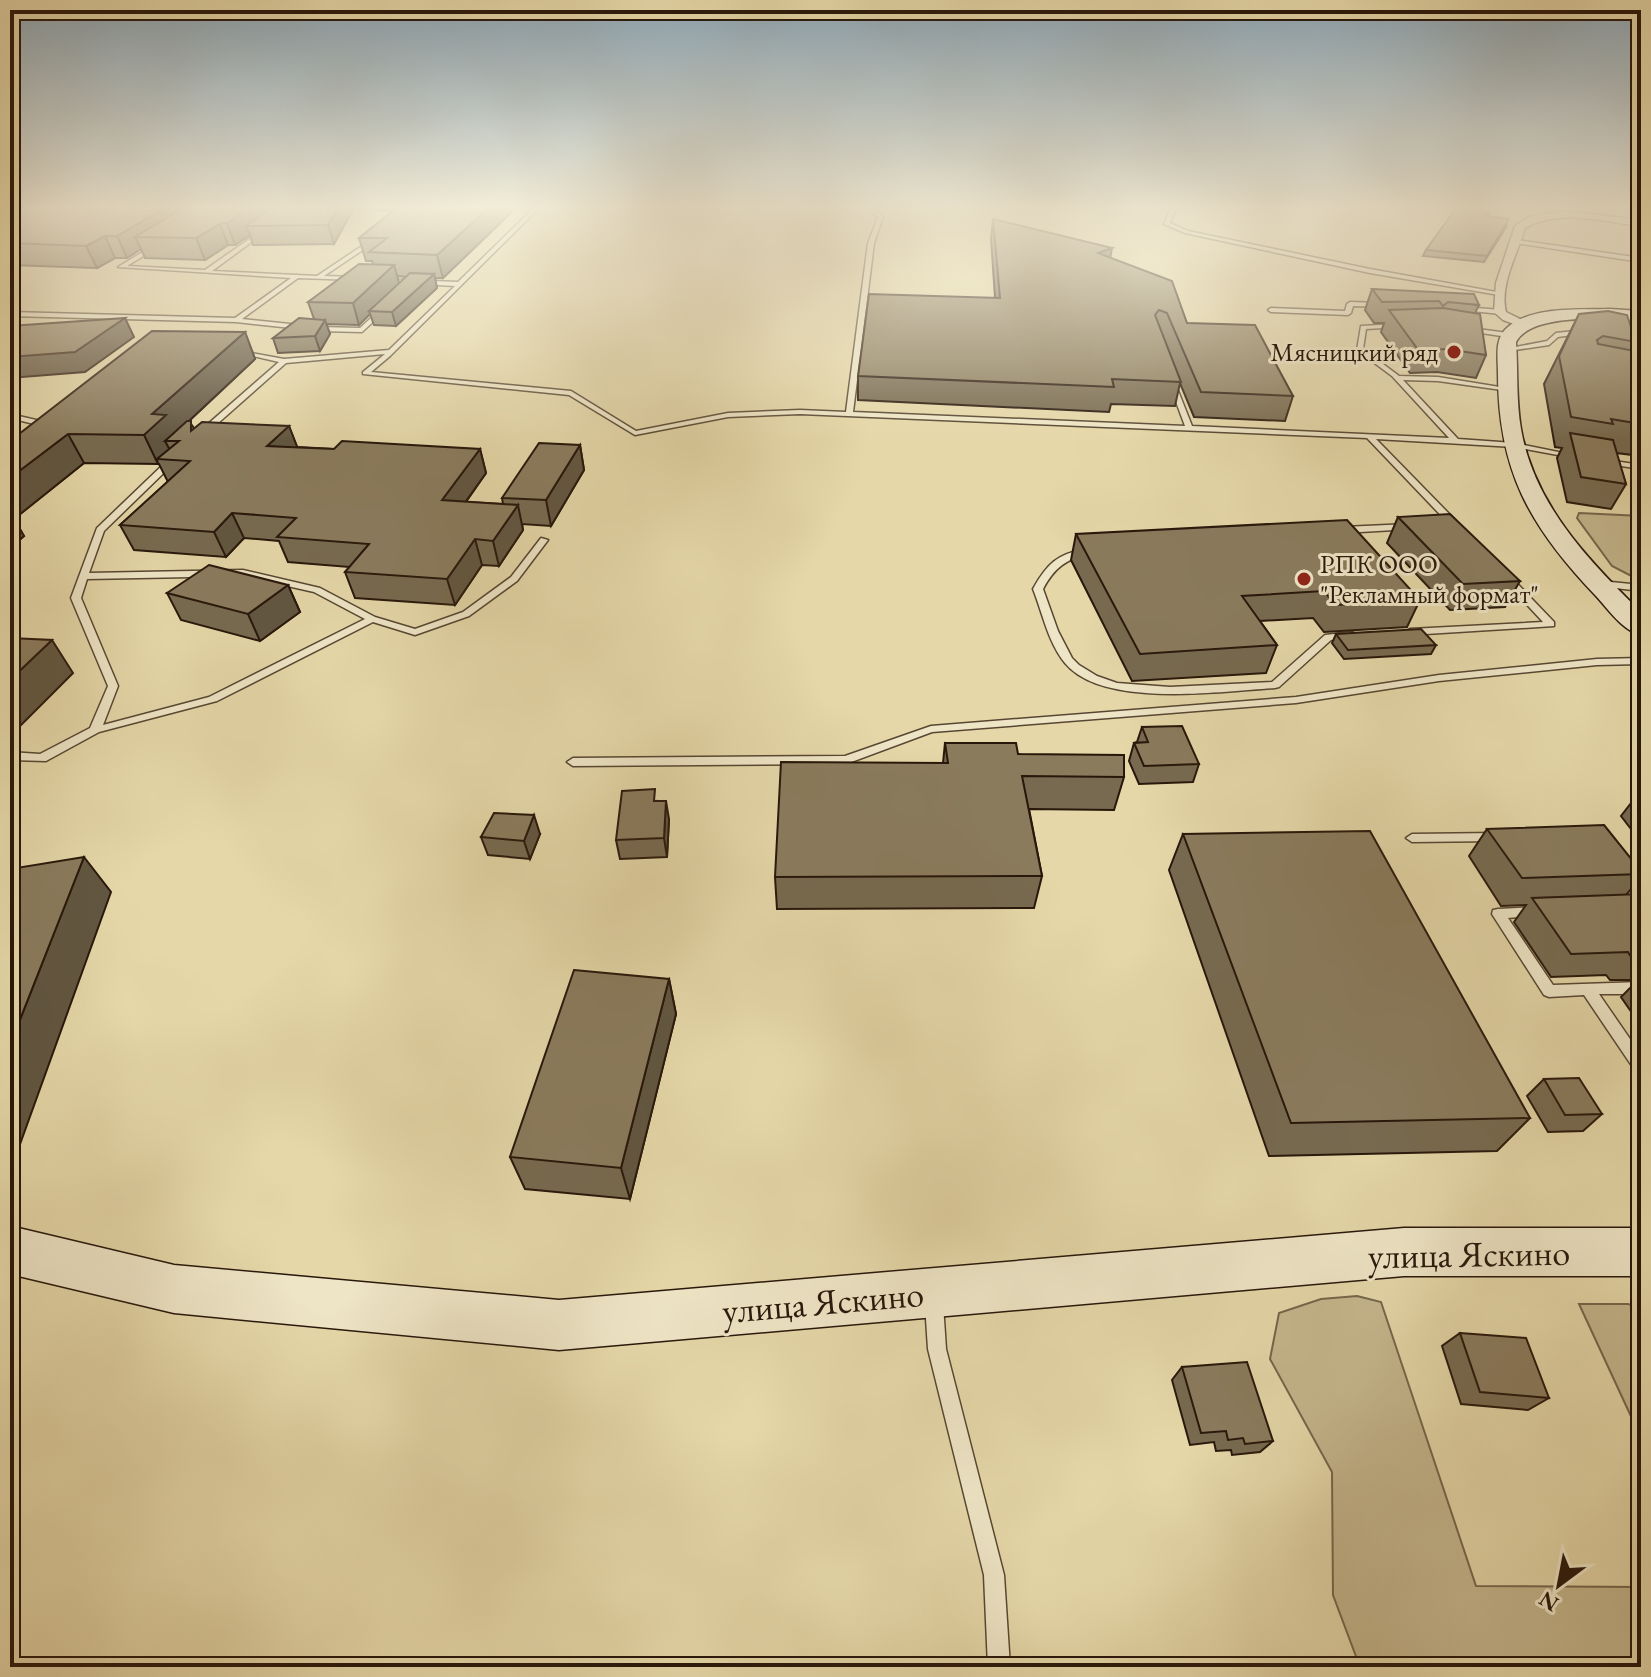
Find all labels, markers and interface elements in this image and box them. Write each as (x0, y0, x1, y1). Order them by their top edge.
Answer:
place label: Мясницкий ряд (1270, 335, 1438, 369)
marker: Мясницкий ряд (1445, 343, 1463, 361)
place label: РПК ООО "Рекламный формат" (1320, 547, 1539, 611)
marker: РПК ООО "Рекламный формат" (1295, 570, 1313, 588)
street label: улица Яскино (1367, 1229, 1571, 1279)
street label: улица Яскино (720, 1270, 926, 1334)
north arrow (1519, 1545, 1599, 1625)
text: N (1533, 1584, 1564, 1619)

